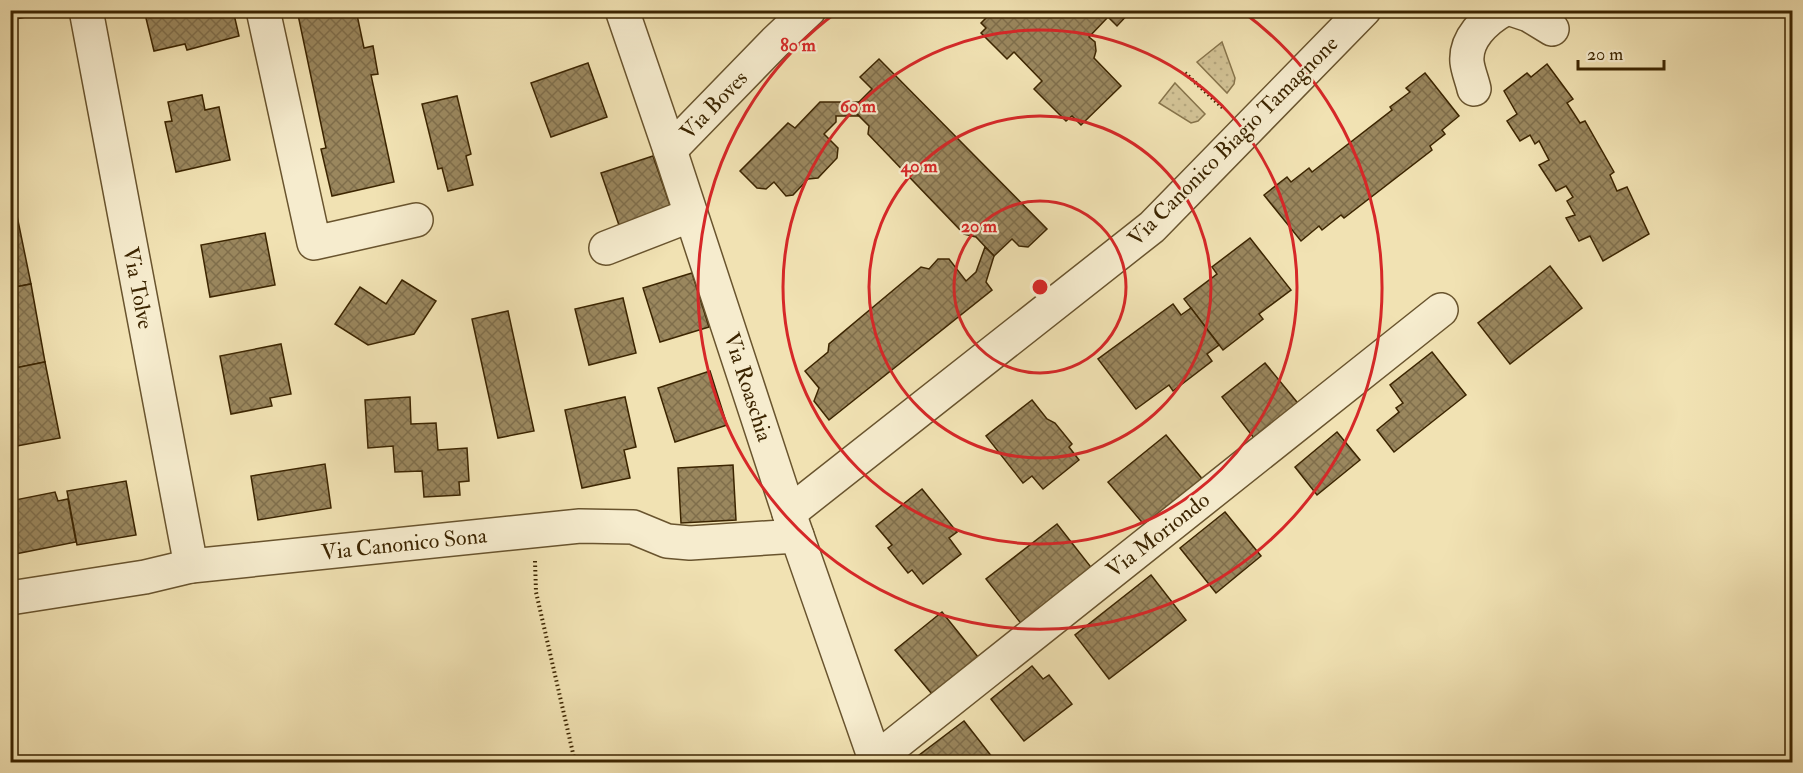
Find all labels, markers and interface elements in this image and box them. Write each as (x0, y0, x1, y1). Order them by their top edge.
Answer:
street label: Via Canonico Biagio Tamagnone (1122, 30, 1344, 252)
scale bar (1578, 33, 1664, 71)
text: 80 m (780, 34, 817, 57)
text: 20 m (1587, 43, 1623, 66)
street label: Via Boves (674, 64, 754, 146)
text: 60 m (840, 95, 877, 118)
text: 40 m (900, 155, 938, 178)
text: 20 m (961, 215, 998, 238)
street label: Via Tolve (116, 245, 160, 331)
centre of rings (1030, 277, 1050, 297)
street label: Via Roaschia (717, 329, 779, 446)
street label: Via Moriondo (1101, 486, 1215, 584)
street label: Via Canonico Sona (320, 521, 489, 567)

